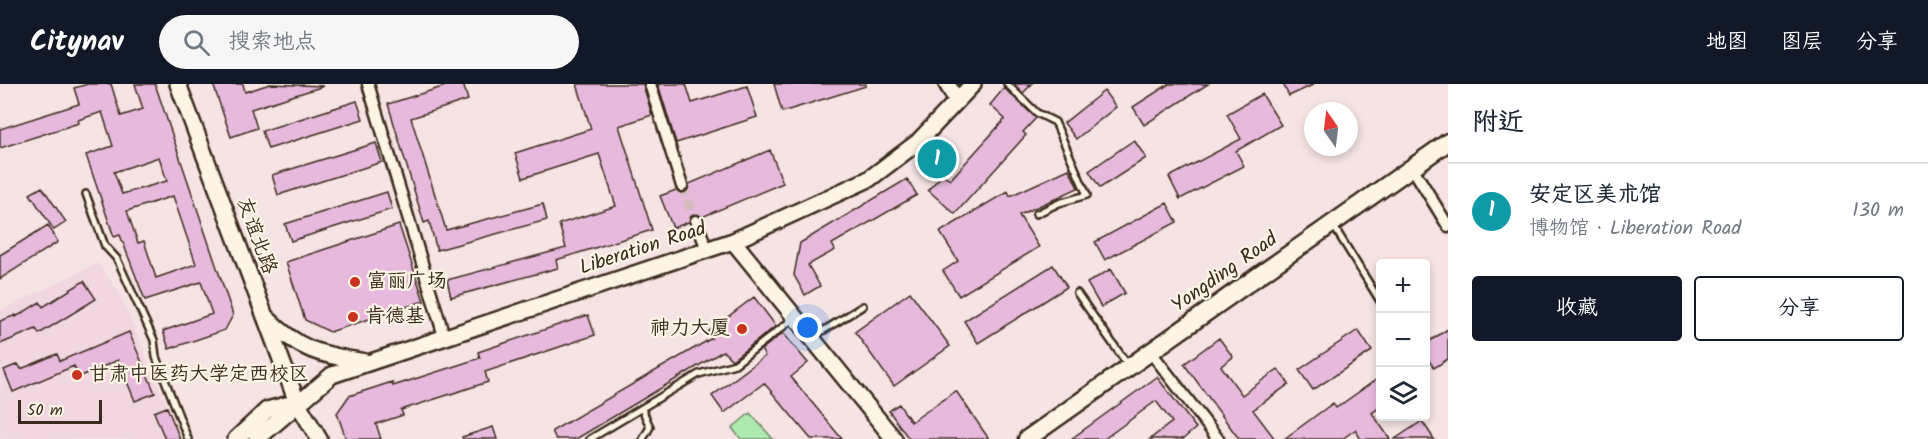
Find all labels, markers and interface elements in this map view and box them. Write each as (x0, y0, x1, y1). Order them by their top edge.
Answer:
search box (159, 15, 579, 69)
text: Citynav (30, 20, 123, 65)
text: 搜索地点 (228, 25, 316, 60)
icon: search (180, 26, 213, 59)
text: 地图 (1706, 26, 1748, 59)
text: 图层 (1781, 26, 1823, 59)
text: 分享 (1856, 26, 1898, 59)
north arrow (1304, 102, 1358, 156)
text: 附近 (1472, 102, 1524, 144)
pin: 1 (918, 136, 956, 182)
text: 安定区美术馆 (1529, 178, 1661, 213)
street label: 友谊北路 (227, 193, 285, 280)
text: 1 (1488, 195, 1495, 227)
text: 130 m (1852, 195, 1904, 227)
street label: Liberation Road (576, 213, 711, 285)
text: 博物馆 · Liberation Road (1529, 213, 1741, 245)
street label: Yongding Road (1165, 224, 1286, 322)
map controls (1376, 259, 1430, 421)
button: + (1376, 259, 1430, 313)
place label: 富丽广场 (367, 266, 447, 298)
marker: 富丽广场 (348, 275, 362, 289)
button: 收藏 (1472, 276, 1682, 341)
button: 分享 (1694, 276, 1904, 341)
place label: 肯德基 (365, 301, 425, 333)
marker: 肯德基 (346, 310, 360, 324)
place label: 神力大厦 (650, 313, 730, 345)
your location (793, 313, 822, 342)
button: − (1376, 313, 1430, 367)
marker: 神力大厦 (735, 322, 749, 336)
place label: 甘肃中医药大学定西校区 (89, 359, 309, 391)
button: layers (1376, 367, 1430, 421)
marker: 甘肃中医药大学定西校区 (70, 368, 84, 382)
scale bar (18, 397, 102, 424)
text: 50 m (27, 398, 63, 423)

